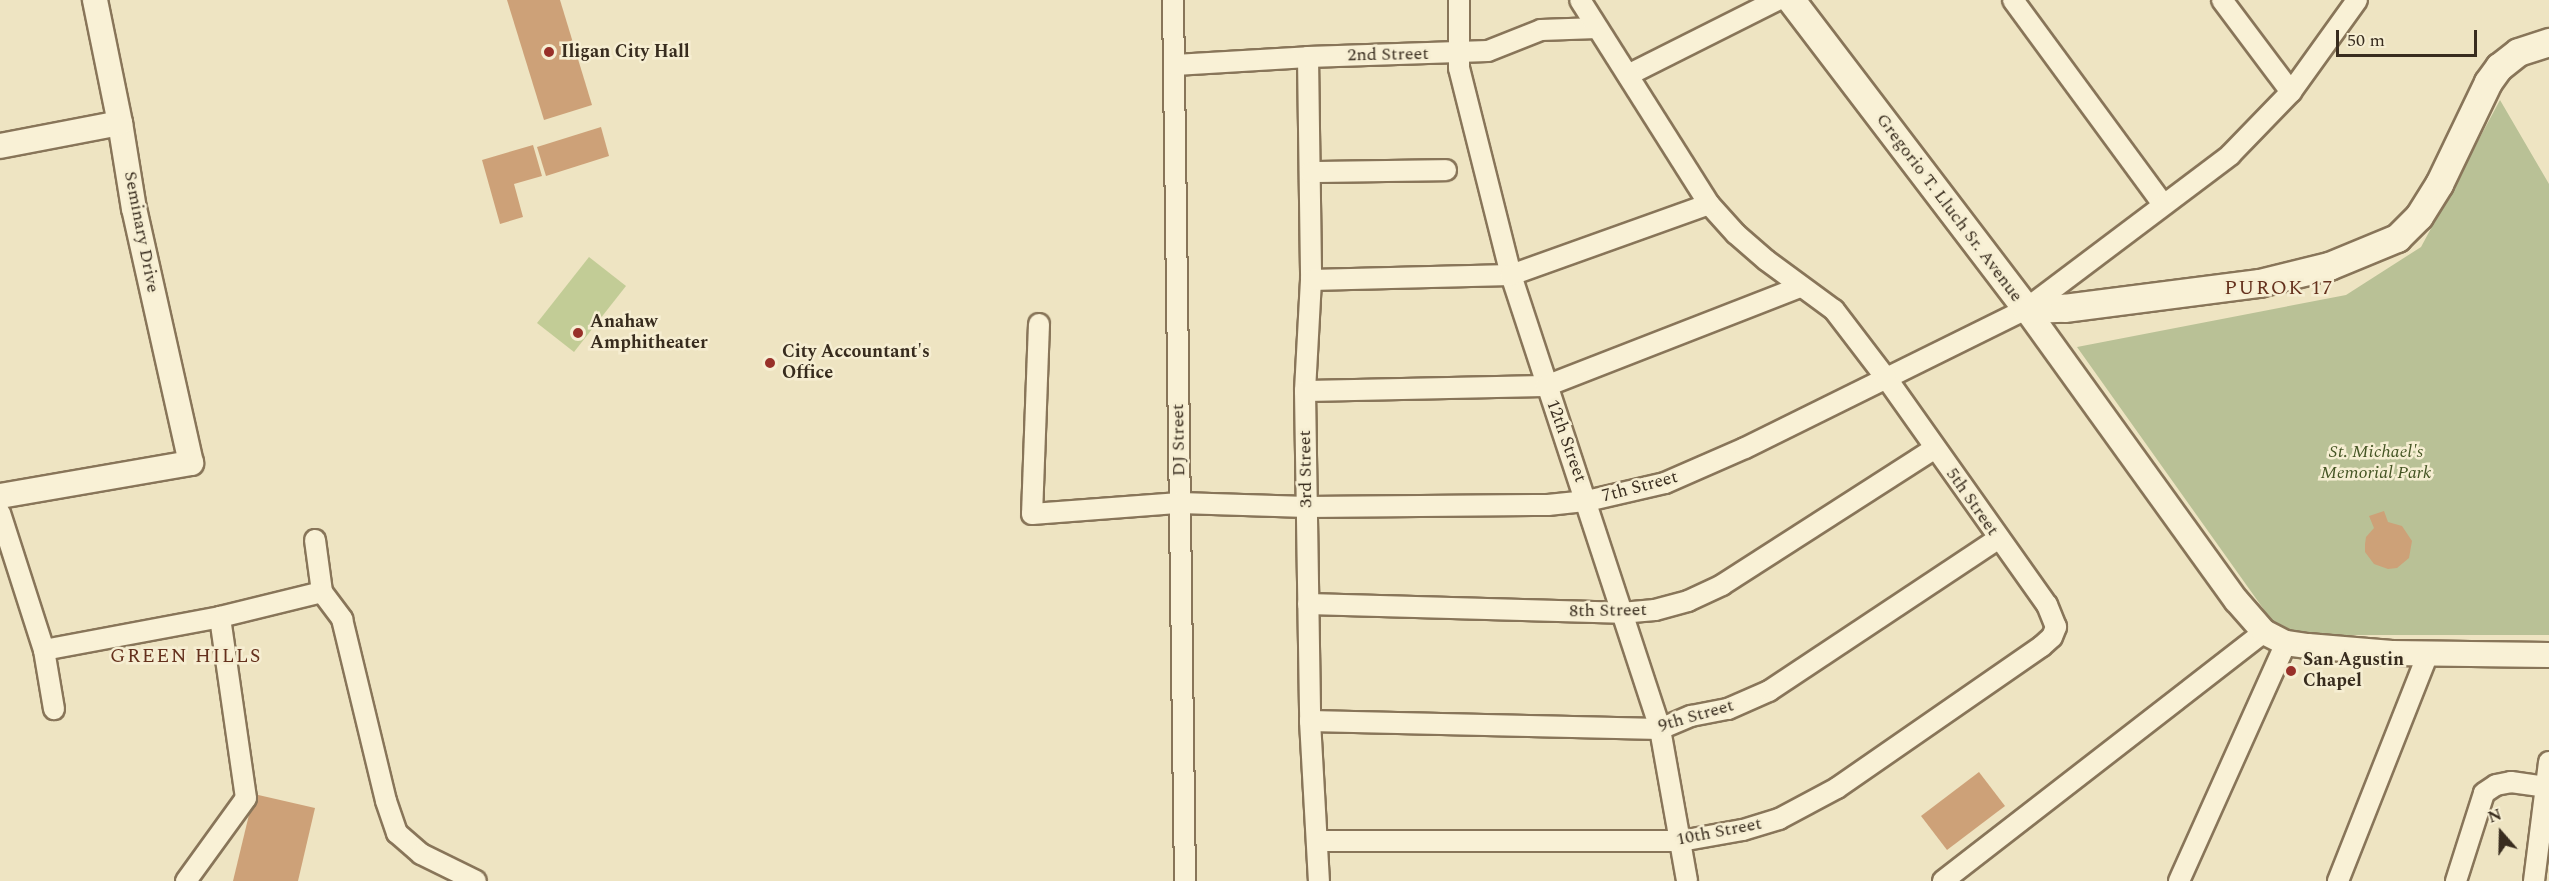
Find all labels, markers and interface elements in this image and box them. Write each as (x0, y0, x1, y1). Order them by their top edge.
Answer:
scale bar (2339, 18, 2480, 56)
text: 50 m (2347, 27, 2385, 54)
place label: Iligan City Hall (561, 41, 690, 63)
street label: 2nd Street (1347, 43, 1429, 67)
marker: Iligan City Hall (542, 45, 556, 59)
street label: Gregorio T. Lluch Sr. Avenue (1871, 110, 2027, 306)
street label: Seminary Drive (119, 169, 163, 295)
district label: PUROK 17 (2224, 276, 2334, 300)
place label: Anahaw Amphitheater (590, 312, 708, 354)
marker: Anahaw Amphitheater (571, 326, 585, 340)
place label: City Accountant's Office (782, 342, 930, 385)
marker: City Accountant's Office (763, 356, 777, 370)
street label: 12th Street (1541, 397, 1591, 485)
street label: DJ Street (1168, 403, 1190, 477)
street label: 3rd Street (1295, 430, 1317, 508)
park label: St. Michael's Memorial Park (2321, 442, 2431, 484)
street label: 5th Street (1941, 464, 2003, 540)
street label: 7th Street (1600, 467, 1680, 507)
street label: 8th Street (1569, 600, 1647, 622)
district label: GREEN HILLS (110, 644, 262, 668)
place label: San Agustin Chapel (2303, 650, 2404, 692)
marker: San Agustin Chapel (2284, 664, 2298, 678)
street label: 9th Street (1656, 695, 1736, 737)
north arrow (2471, 803, 2531, 863)
text: N (2485, 803, 2505, 830)
street label: 10th Street (1674, 813, 1764, 851)

